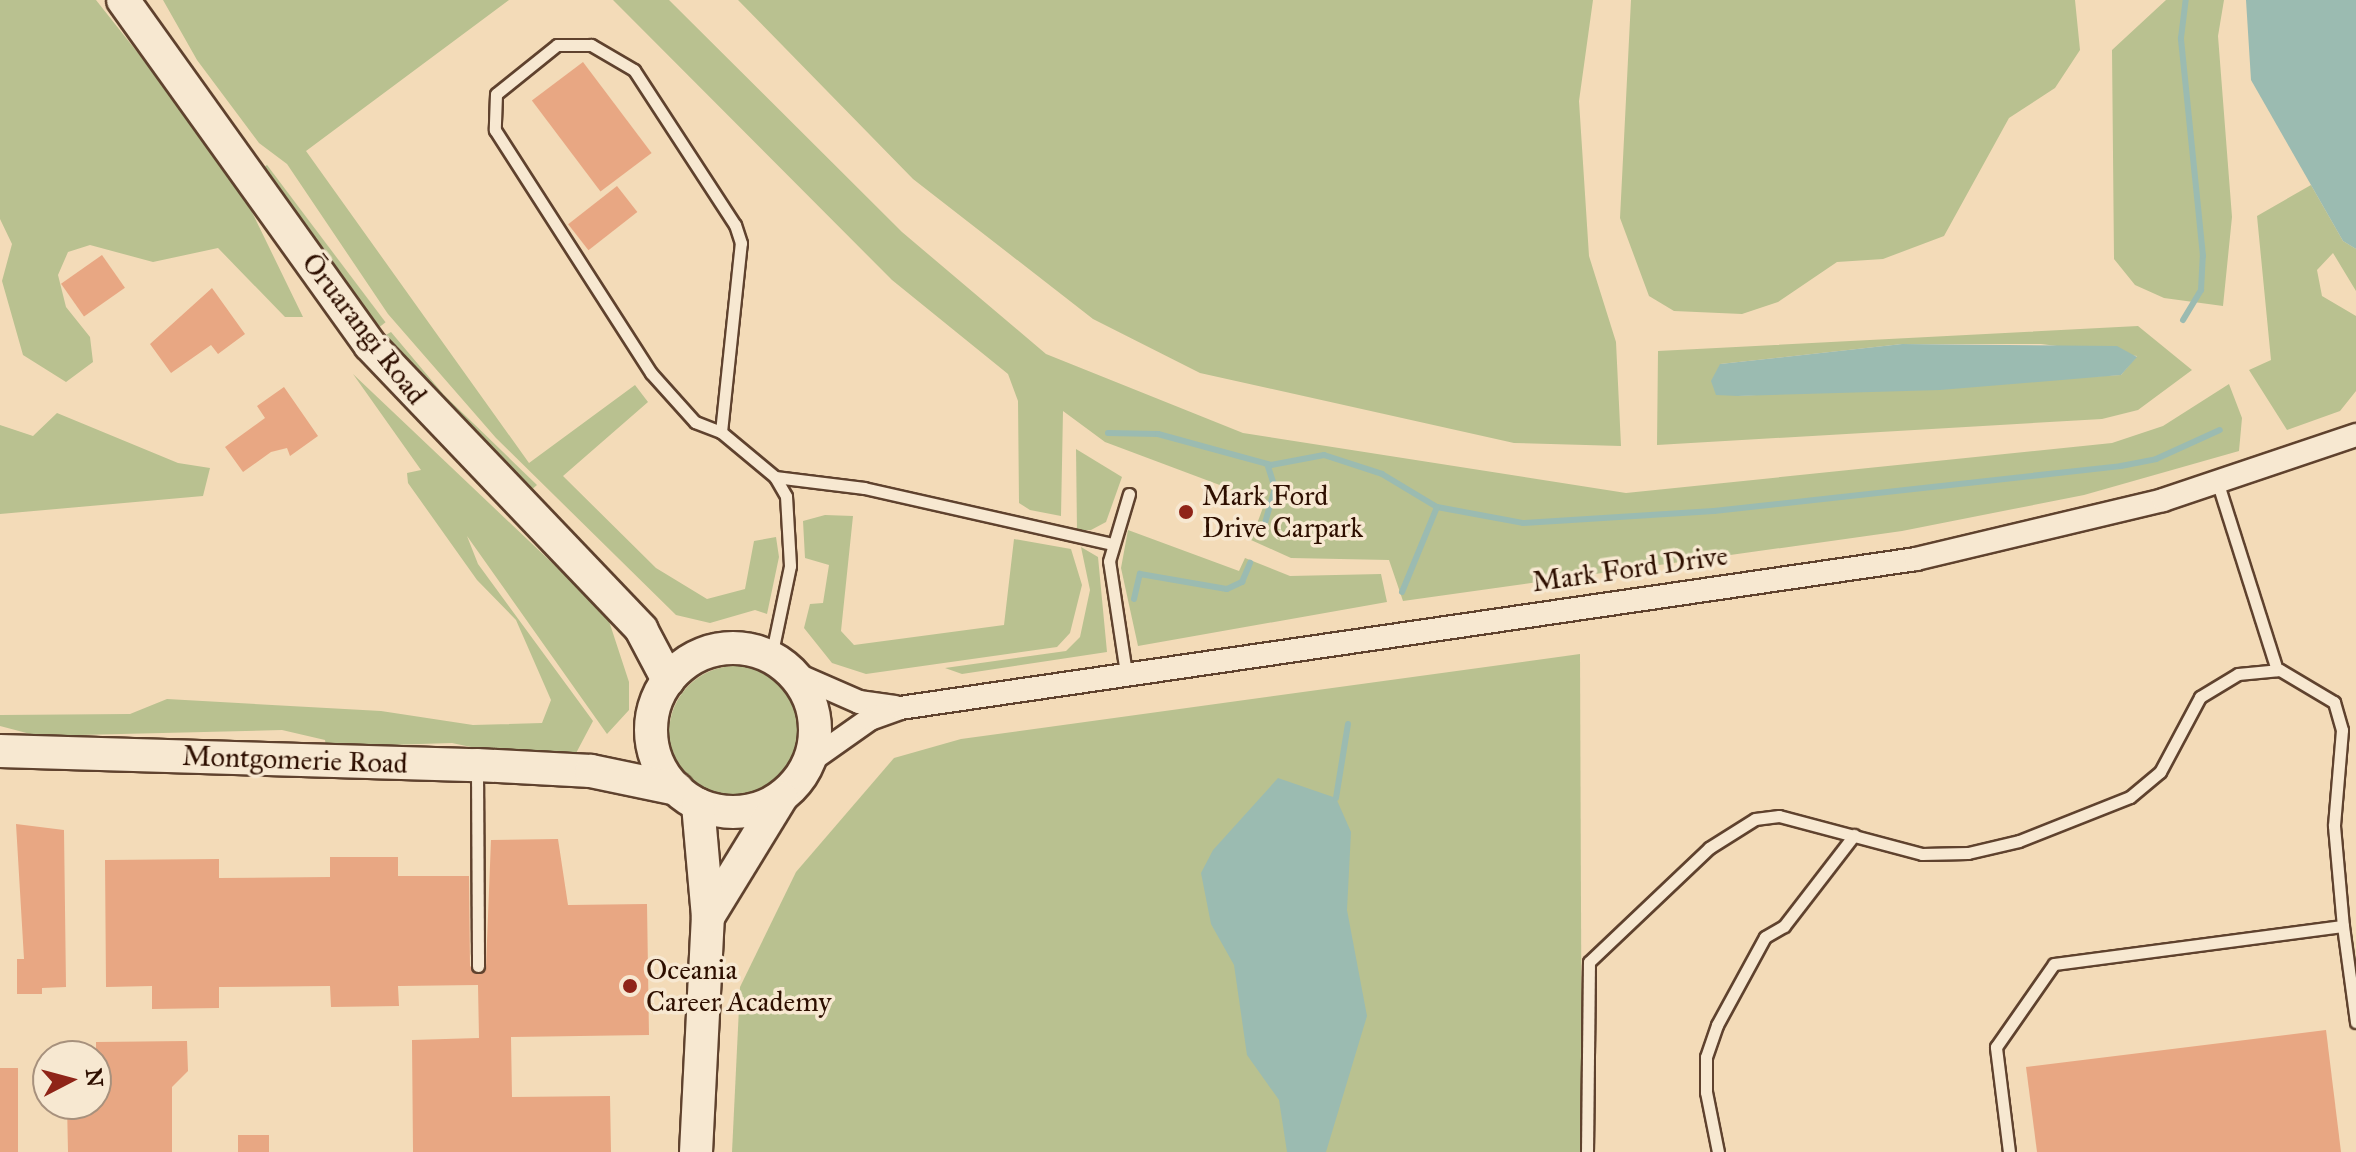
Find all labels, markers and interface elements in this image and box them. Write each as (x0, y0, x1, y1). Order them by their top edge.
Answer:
street label: Ōruarangi Road (295, 247, 433, 411)
place label: Mark Ford Drive Carpark (1202, 479, 1363, 545)
marker: Mark Ford Drive Carpark (1177, 503, 1195, 521)
street label: Mark Ford Drive (1530, 539, 1730, 599)
street label: Montgomerie Road (182, 739, 408, 781)
place label: Oceania Career Academy (646, 953, 831, 1019)
marker: Oceania Career Academy (621, 977, 639, 995)
north arrow (32, 1040, 112, 1120)
text: N (80, 1067, 109, 1088)

